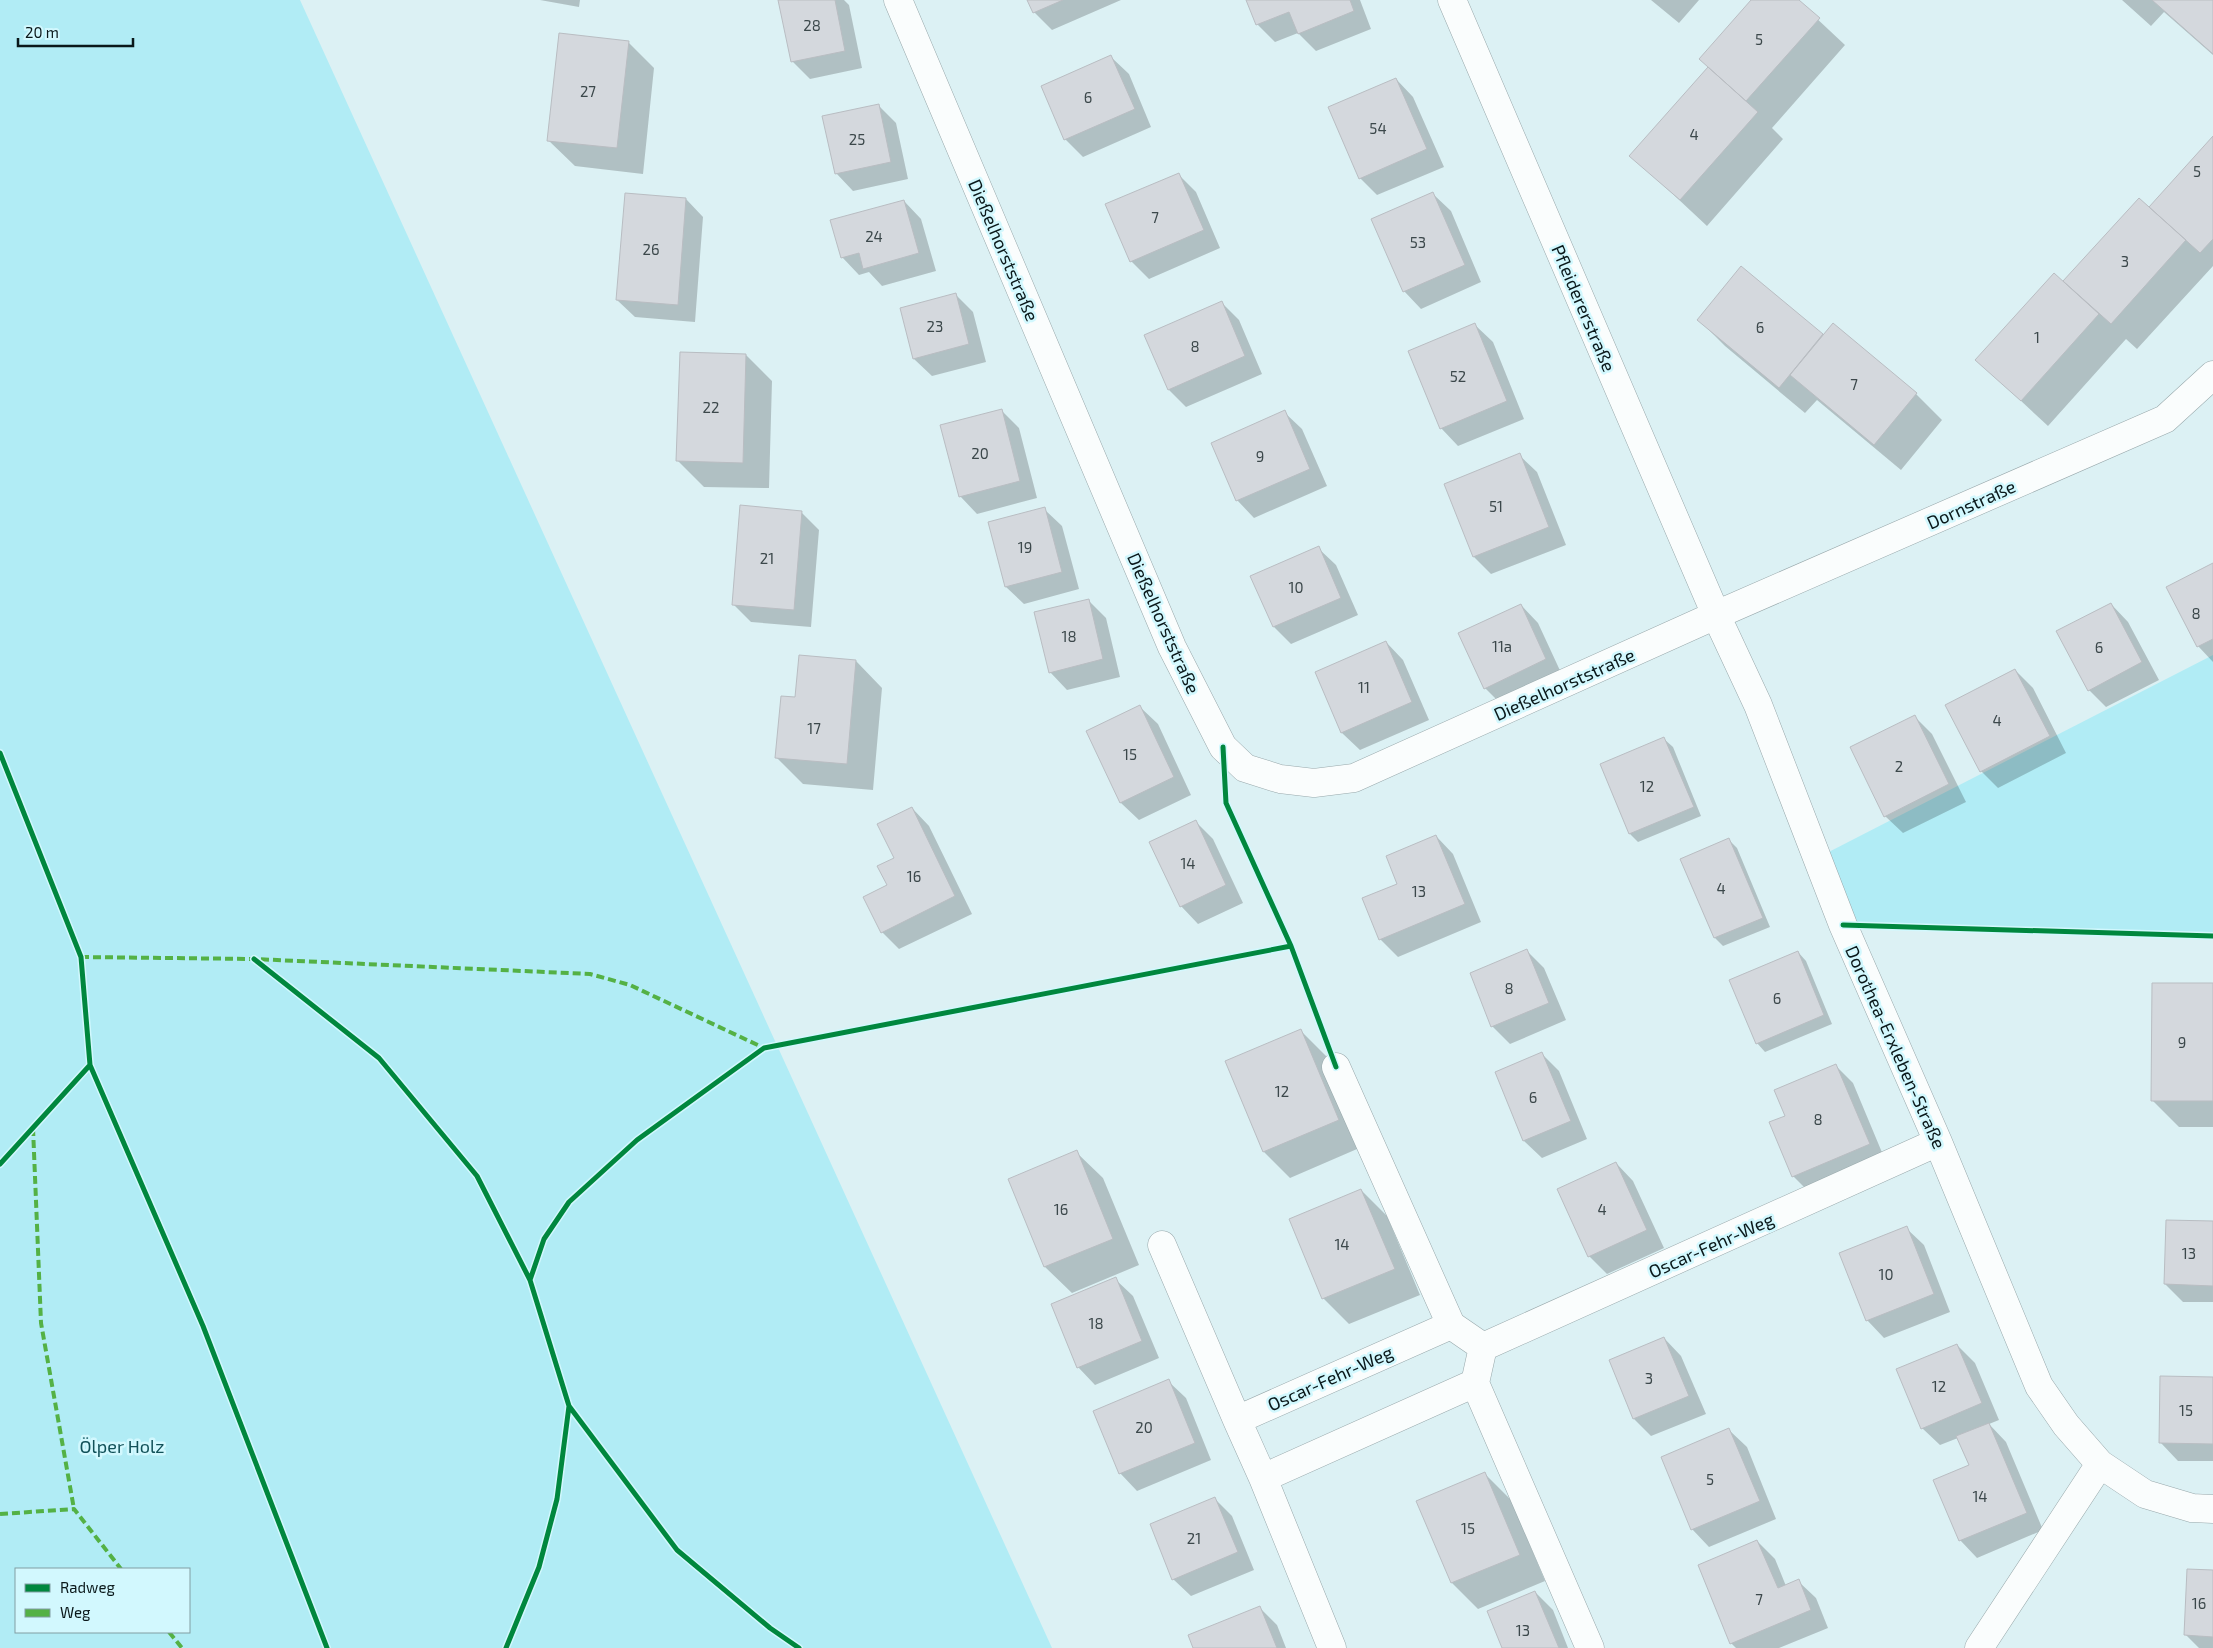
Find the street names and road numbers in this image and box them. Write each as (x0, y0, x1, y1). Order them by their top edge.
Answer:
street label: Dießelhorststraße (964, 176, 1044, 324)
street label: Pfleidererstraße (1547, 241, 1621, 375)
street label: Dornstraße (1923, 475, 2019, 533)
street label: Dießelhorststraße (1123, 549, 1205, 697)
street label: Dießelhorststraße (1490, 643, 1638, 725)
street label: Dorothea-Erxleben-Straße (1841, 942, 1951, 1152)
street label: Oscar-Fehr-Weg (1645, 1208, 1777, 1282)
street label: Oscar-Fehr-Weg (1264, 1341, 1396, 1415)

